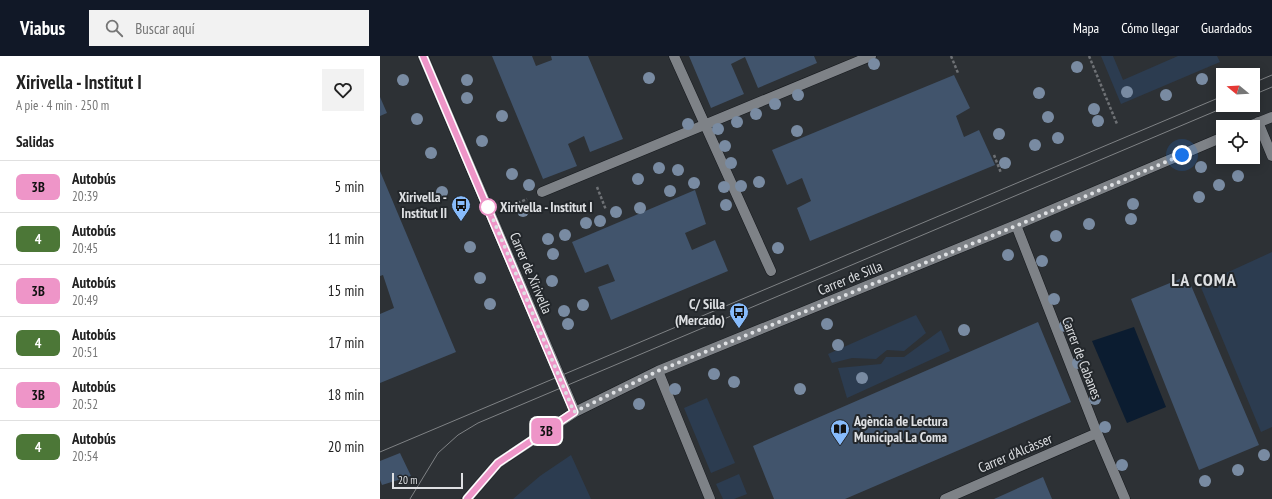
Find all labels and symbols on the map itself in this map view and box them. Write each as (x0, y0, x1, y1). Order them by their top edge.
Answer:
north arrow (1216, 68, 1260, 112)
your location (1172, 145, 1192, 165)
place label: Xirivella - Institut II (399, 188, 447, 222)
bus stop icon: Xirivella - Institut II (450, 194, 472, 222)
marker: Xirivella - Institut I (479, 198, 497, 216)
place label: Xirivella - Institut I (500, 198, 593, 216)
street label: Carrer de Xirivella (506, 230, 556, 316)
street label: Carrer de Silla (815, 257, 885, 299)
district label: LA COMA (1171, 268, 1237, 291)
place label: C/ Silla (Mercado) (675, 295, 725, 329)
bus stop icon: C/ Silla (Mercado) (728, 301, 750, 329)
street label: Carrer de Cabanes (1058, 314, 1106, 402)
place label: Agència de Lectura Municipal La Coma (853, 412, 948, 446)
line badge: 3B (528, 418, 564, 444)
library icon: Agència de Lectura Municipal La Coma (829, 418, 851, 446)
street label: Carrer d'Alcàsser (975, 429, 1055, 477)
scale bar (392, 471, 463, 490)

